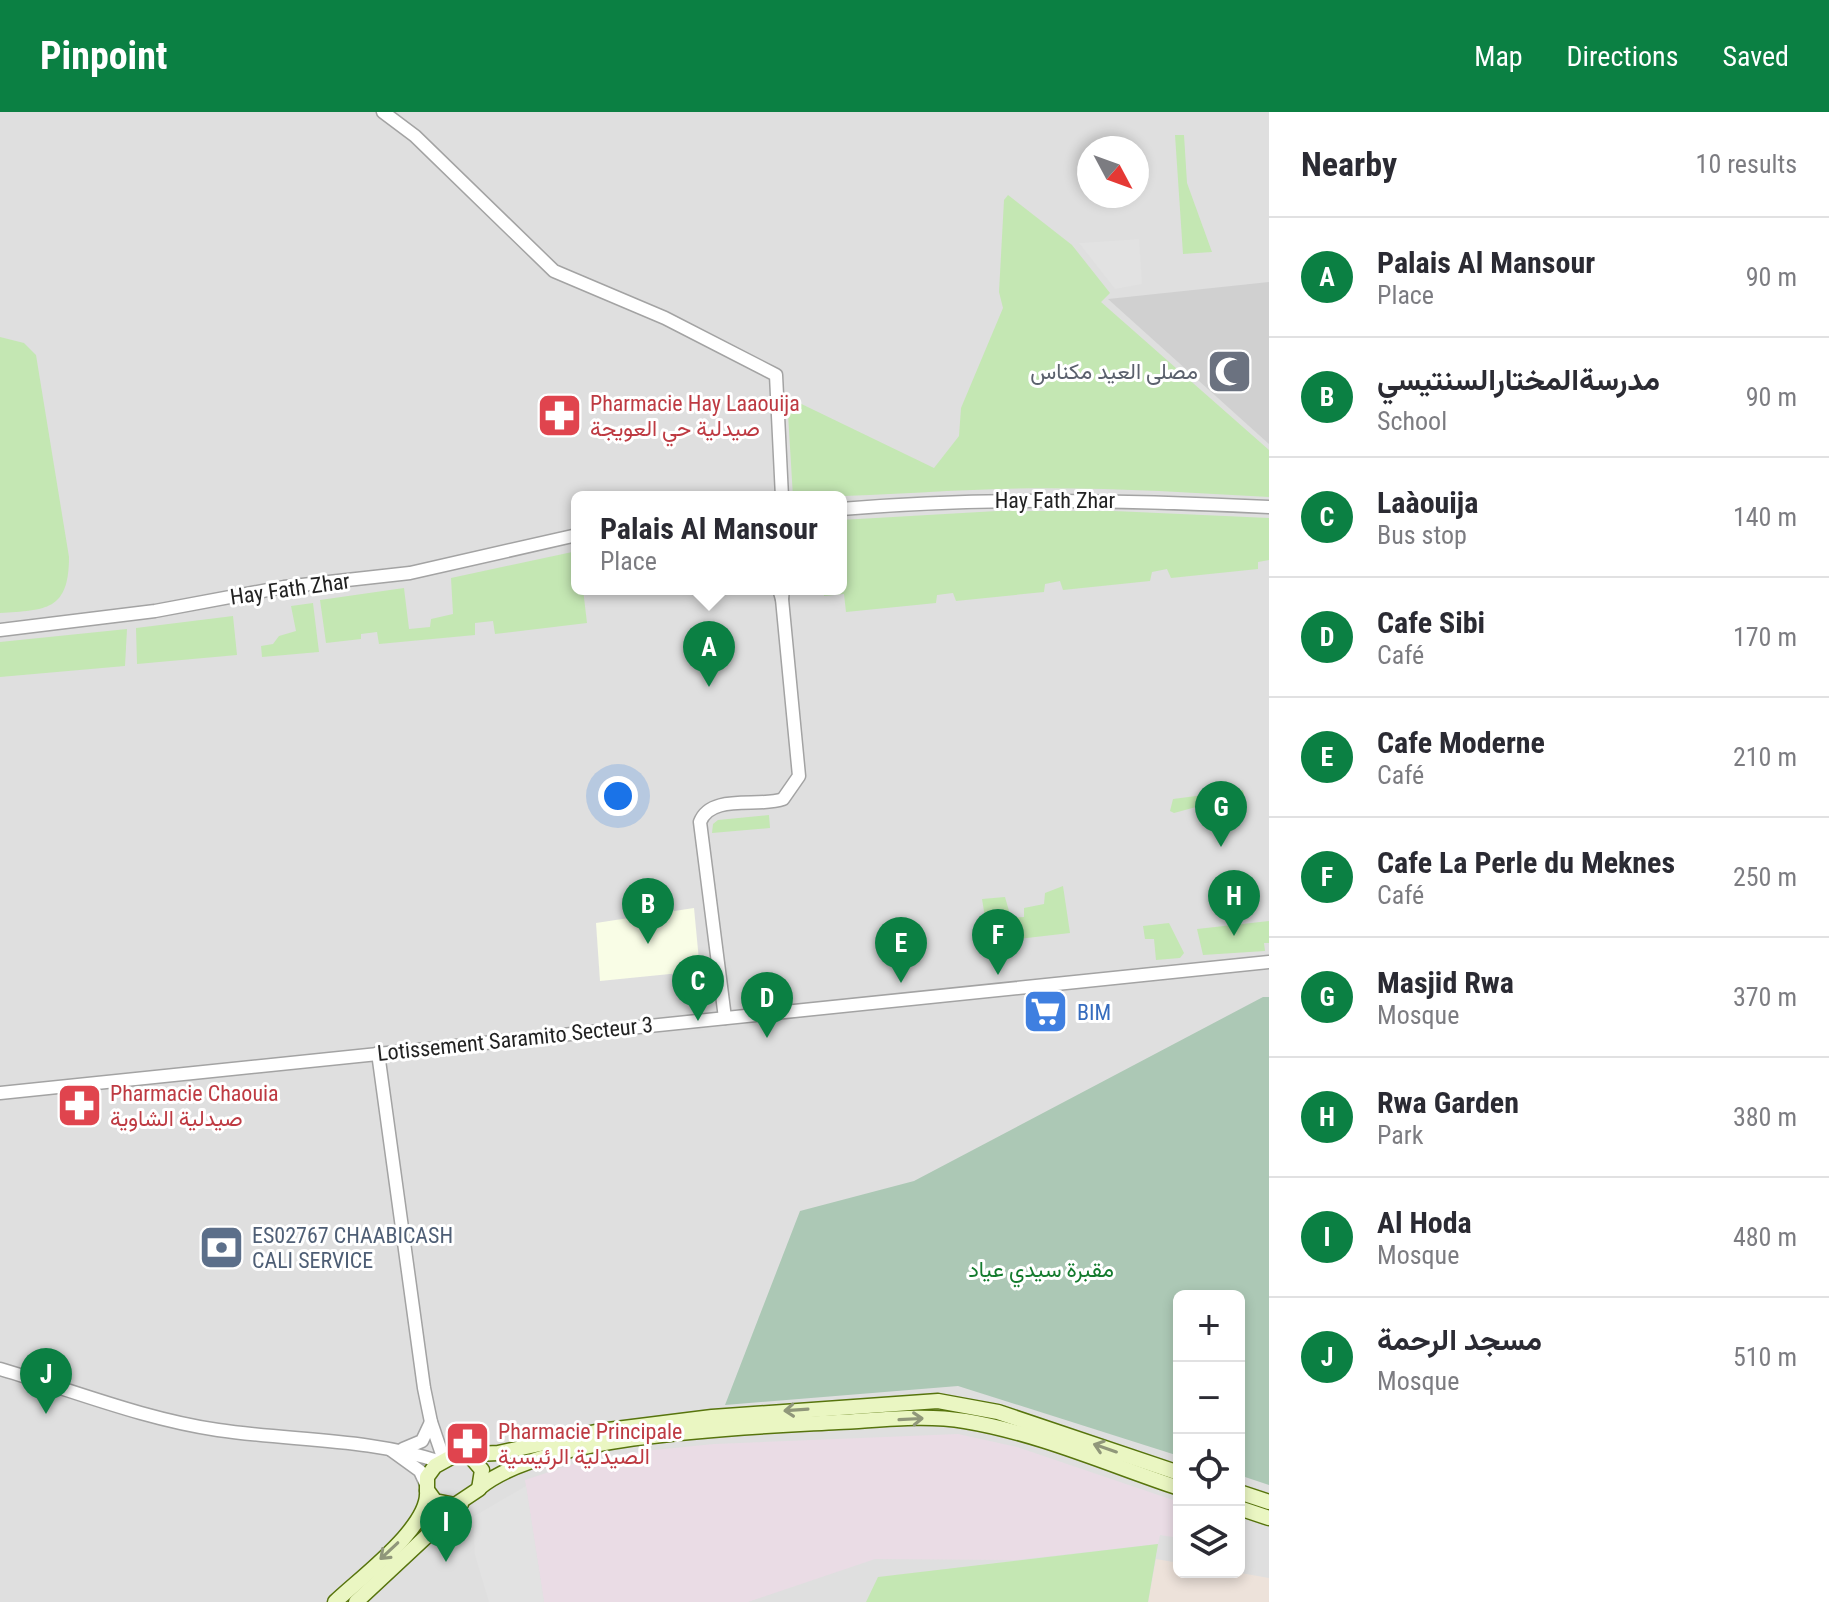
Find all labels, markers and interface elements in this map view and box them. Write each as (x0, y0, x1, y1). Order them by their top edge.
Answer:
text: Pinpoint (40, 34, 168, 78)
text: Map (1474, 40, 1523, 73)
text: Directions (1567, 40, 1678, 73)
text: Saved (1722, 40, 1789, 73)
north arrow (1077, 136, 1149, 208)
text: Nearby (1301, 144, 1397, 184)
text: 10 results (1696, 149, 1797, 179)
text: Palais Al Mansour (1377, 245, 1595, 280)
text: A (1319, 262, 1335, 292)
text: 90 m (1746, 262, 1797, 292)
text: Place (1377, 280, 1434, 310)
mosque icon: مصلى العيد مكناس (1205, 347, 1253, 395)
place label: مصلى العيد مكناس (1030, 359, 1198, 385)
text: مدرسةالمختارالسنتيسي (1377, 362, 1660, 397)
text: B (1320, 382, 1334, 412)
text: 90 m (1746, 382, 1797, 412)
place label: Pharmacie Hay Laaouija صيدلية حي العويجة (590, 391, 800, 447)
pharmacy icon: Pharmacie Hay Laaouija صيدلية حي العويجة (535, 392, 583, 440)
text: School (1377, 406, 1447, 436)
text: Laàouija (1377, 485, 1478, 520)
street label: Hay Fath Zhar (995, 488, 1116, 513)
popup (571, 491, 847, 595)
text: C (1320, 502, 1334, 532)
text: 140 m (1733, 502, 1797, 532)
text: Palais Al Mansour (600, 511, 818, 546)
text: Bus stop (1377, 520, 1467, 550)
text: Place (600, 546, 657, 576)
street label: Hay Fath Zhar (229, 568, 352, 610)
text: Cafe Sibi (1377, 605, 1485, 640)
pin: A (683, 621, 735, 687)
text: D (1320, 622, 1334, 652)
text: 170 m (1733, 622, 1797, 652)
text: Café (1377, 640, 1424, 670)
text: Cafe Moderne (1377, 725, 1545, 760)
text: E (1321, 742, 1333, 772)
text: 210 m (1733, 742, 1797, 772)
text: Café (1377, 760, 1424, 790)
your location (598, 776, 638, 816)
pin: G (1195, 781, 1247, 847)
text: Cafe La Perle du Meknes (1377, 845, 1675, 880)
text: F (1321, 862, 1333, 892)
text: 250 m (1733, 862, 1797, 892)
pin: H (1208, 870, 1260, 936)
pin: B (622, 878, 674, 944)
text: Café (1377, 880, 1424, 910)
pin: F (972, 909, 1024, 975)
pin: E (875, 917, 927, 983)
pin: C (672, 955, 724, 1021)
text: Masjid Rwa (1377, 965, 1514, 1000)
pin: D (741, 972, 793, 1038)
text: G (1319, 982, 1335, 1012)
text: 370 m (1733, 982, 1797, 1012)
supermarket icon: BIM (1022, 988, 1070, 1036)
place label: BIM (1077, 1000, 1111, 1025)
text: Mosque (1377, 1000, 1459, 1030)
street label: Lotissement Saramito Secteur 3 (376, 1012, 654, 1066)
place label: Pharmacie Chaouia صيدلية الشاوية (110, 1081, 279, 1132)
pharmacy icon: Pharmacie Chaouia صيدلية الشاوية (55, 1082, 103, 1130)
text: Rwa Garden (1377, 1085, 1519, 1120)
text: H (1319, 1102, 1335, 1132)
text: 380 m (1733, 1102, 1797, 1132)
text: Park (1377, 1120, 1423, 1150)
text: Al Hoda (1377, 1205, 1472, 1240)
text: I (1323, 1222, 1331, 1252)
text: 480 m (1733, 1222, 1797, 1252)
place label: ES02767 CHAABICASH CALI SERVICE (252, 1223, 453, 1273)
bank icon: ES02767 CHAABICASH CALI SERVICE (197, 1224, 245, 1272)
text: Mosque (1377, 1240, 1459, 1270)
park label: مقبرة سيدي عياد (968, 1257, 1114, 1288)
map controls (1173, 1290, 1245, 1578)
button: + (1173, 1290, 1245, 1362)
text: مسجد الرحمة (1377, 1322, 1542, 1357)
text: J (1321, 1342, 1333, 1372)
text: 510 m (1733, 1342, 1797, 1372)
pin: J (20, 1348, 72, 1414)
button: − (1173, 1362, 1245, 1434)
text: Mosque (1377, 1366, 1459, 1396)
one-way arrow (783, 1403, 810, 1418)
one-way arrow (897, 1411, 924, 1426)
place label: Pharmacie Principale الصيدلية الرئيسية (498, 1419, 682, 1470)
pharmacy icon: Pharmacie Principale الصيدلية الرئيسية (443, 1420, 491, 1468)
button: locate (1173, 1434, 1245, 1506)
one-way arrow (1093, 1439, 1118, 1454)
pin: I (420, 1496, 472, 1562)
button: layers (1173, 1506, 1245, 1578)
one-way arrow (380, 1541, 400, 1559)

